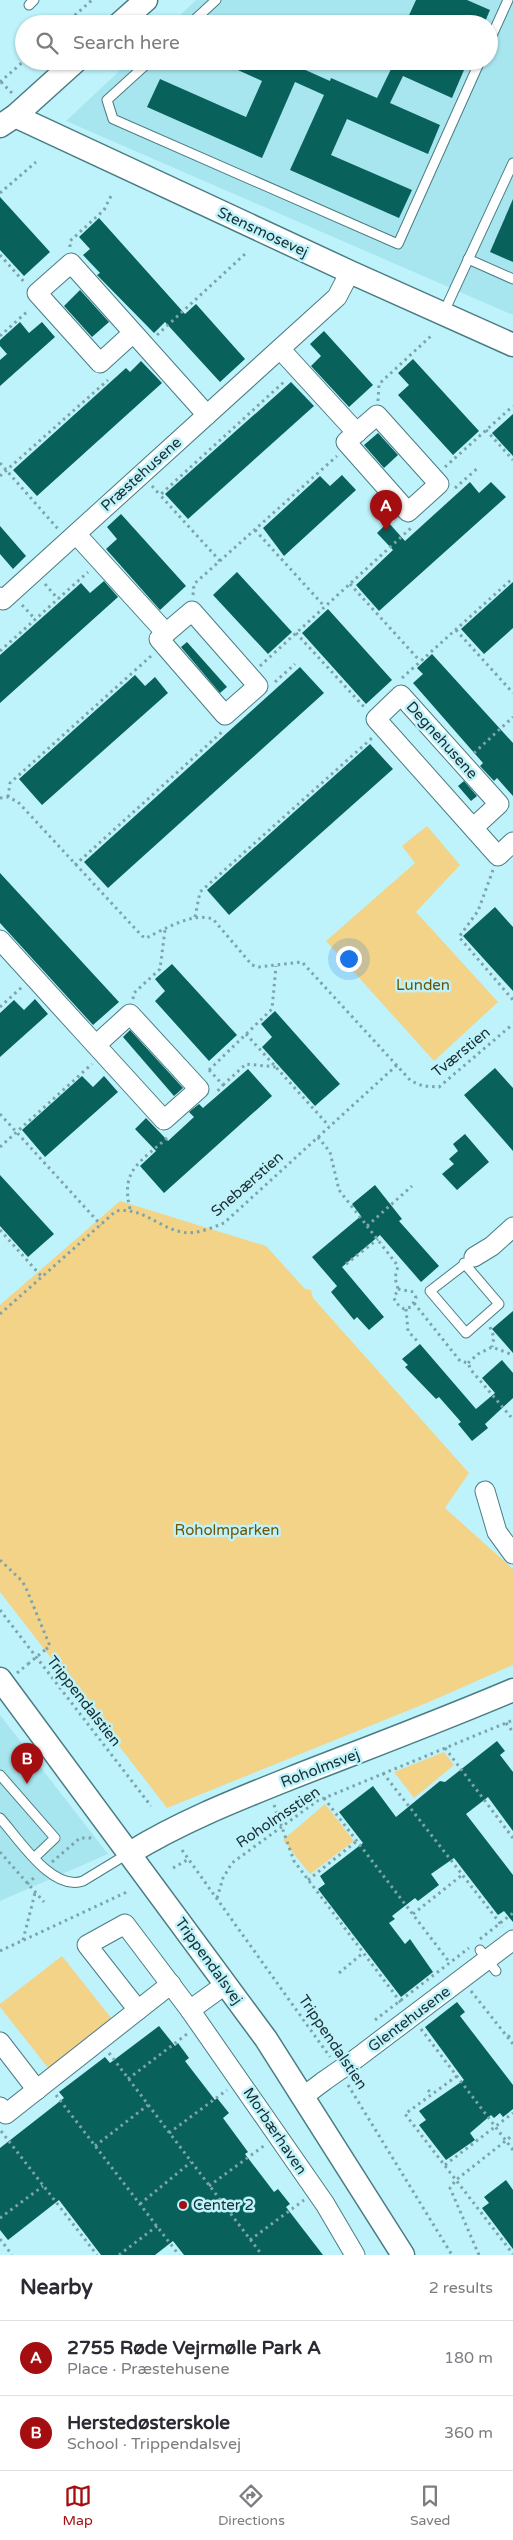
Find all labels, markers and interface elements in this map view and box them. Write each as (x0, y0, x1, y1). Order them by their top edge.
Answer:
search box (15, 15, 498, 70)
icon: search (33, 29, 61, 57)
text: Search here (73, 32, 180, 54)
street label: Stensmosevej (215, 203, 311, 261)
street label: Præstehusene (97, 433, 185, 515)
pin: A (370, 490, 402, 531)
street label: Degnehusene (402, 698, 482, 782)
your location (336, 946, 362, 972)
park label: Lunden (396, 976, 450, 994)
street label: Tværstien (428, 1023, 494, 1081)
street label: Snebærstien (207, 1148, 287, 1220)
park label: Roholmparken (175, 1521, 279, 1539)
street label: Trippendalstien (43, 1652, 125, 1750)
pin: B (11, 1743, 43, 1784)
street label: Roholmsvej (278, 1745, 362, 1791)
street label: Roholmsstien (233, 1782, 323, 1852)
street label: Trippendalsvej (171, 1914, 247, 2008)
street label: Glentehusene (364, 1982, 454, 2056)
street label: Trippendalstien (295, 1991, 371, 2093)
street label: Morbærhaven (239, 2084, 311, 2178)
place label: Center 2 (193, 2196, 254, 2214)
marker: Center 2 (177, 2199, 189, 2211)
text: Nearby (20, 2275, 93, 2300)
text: 2 results (429, 2278, 493, 2298)
text: 2755 Røde Vejrmølle Park A (67, 2337, 321, 2359)
text: A (30, 2348, 42, 2368)
text: 180 m (444, 2348, 493, 2368)
text: Place · Præstehusene (67, 2359, 230, 2379)
text: Herstedøsterskole (67, 2412, 230, 2434)
text: B (30, 2423, 42, 2443)
text: 360 m (444, 2423, 493, 2443)
text: School · Trippendalsvej (67, 2434, 241, 2454)
tab: Map (63, 2482, 93, 2529)
tab: Directions (218, 2482, 285, 2529)
tab: Saved (410, 2482, 450, 2529)

